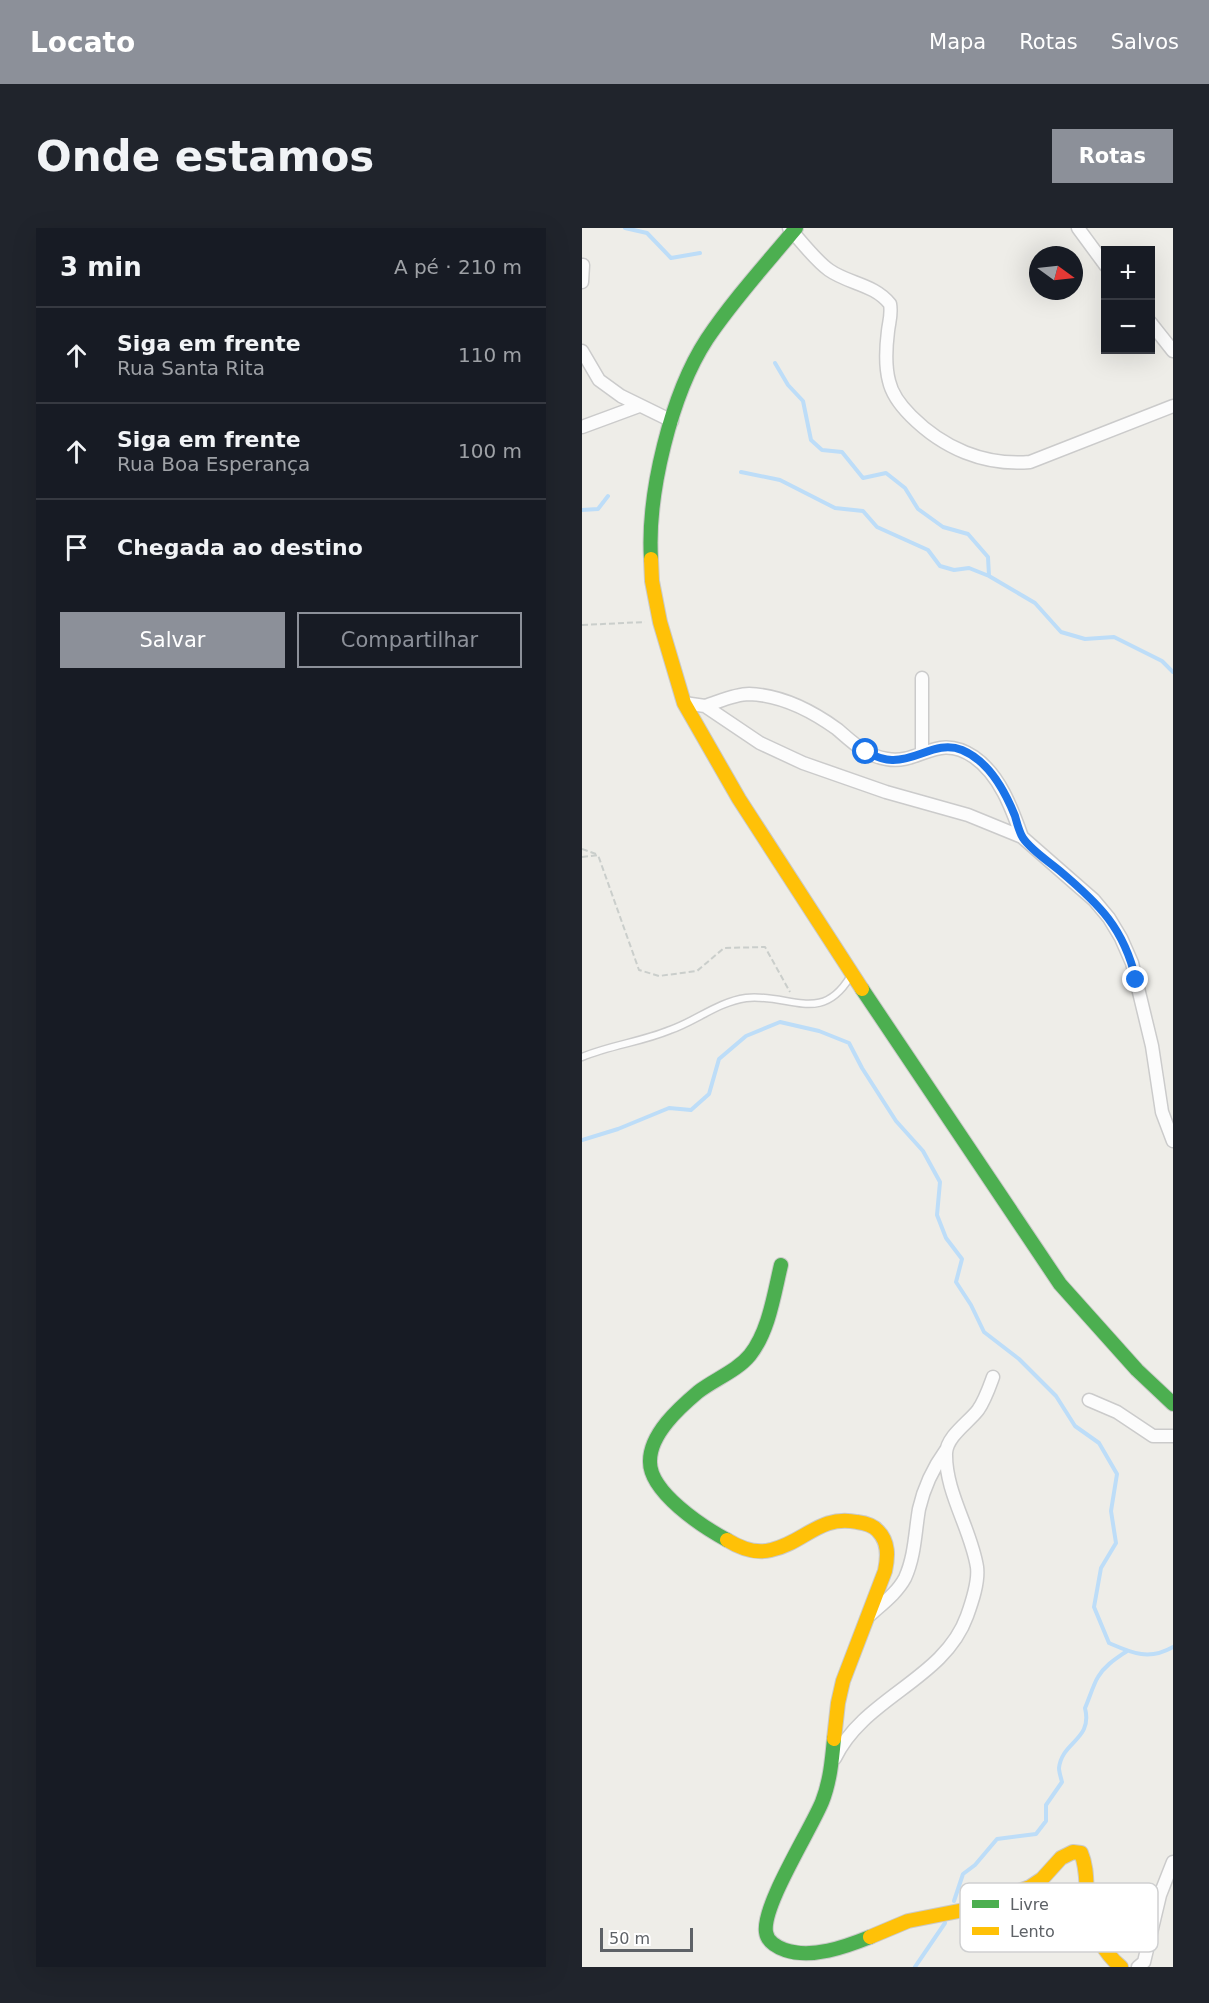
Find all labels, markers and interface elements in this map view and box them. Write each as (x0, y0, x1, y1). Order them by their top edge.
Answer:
text: Locato (30, 26, 135, 59)
text: Mapa (929, 30, 986, 54)
text: Rotas (1019, 30, 1078, 54)
text: Salvos (1111, 30, 1179, 54)
button: Rotas (1052, 129, 1173, 183)
text: Onde estamos (36, 132, 374, 181)
north arrow (1029, 246, 1083, 300)
map controls (1101, 246, 1155, 354)
button: + (1101, 246, 1155, 300)
text: 3 min (60, 252, 142, 282)
text: A pé · 210 m (394, 255, 522, 279)
button: − (1101, 300, 1155, 354)
text: Siga em frente (117, 331, 301, 356)
icon: ahead (60, 339, 93, 372)
text: 110 m (458, 343, 522, 367)
text: Rua Santa Rita (117, 356, 265, 380)
text: Siga em frente (117, 427, 301, 452)
icon: ahead (60, 435, 93, 468)
text: 100 m (458, 439, 522, 463)
text: Rua Boa Esperança (117, 452, 310, 476)
icon: arrive (60, 531, 93, 564)
text: Chegada ao destino (117, 535, 363, 560)
button: Salvar (60, 612, 285, 668)
button: Compartilhar (297, 612, 522, 668)
route start (852, 738, 878, 764)
route end (1122, 966, 1148, 992)
legend (960, 1883, 1158, 1952)
text: Livre (1010, 1895, 1049, 1914)
text: Lento (1010, 1922, 1055, 1941)
scale bar (600, 1925, 693, 1952)
text: 50 m (609, 1929, 650, 1948)

